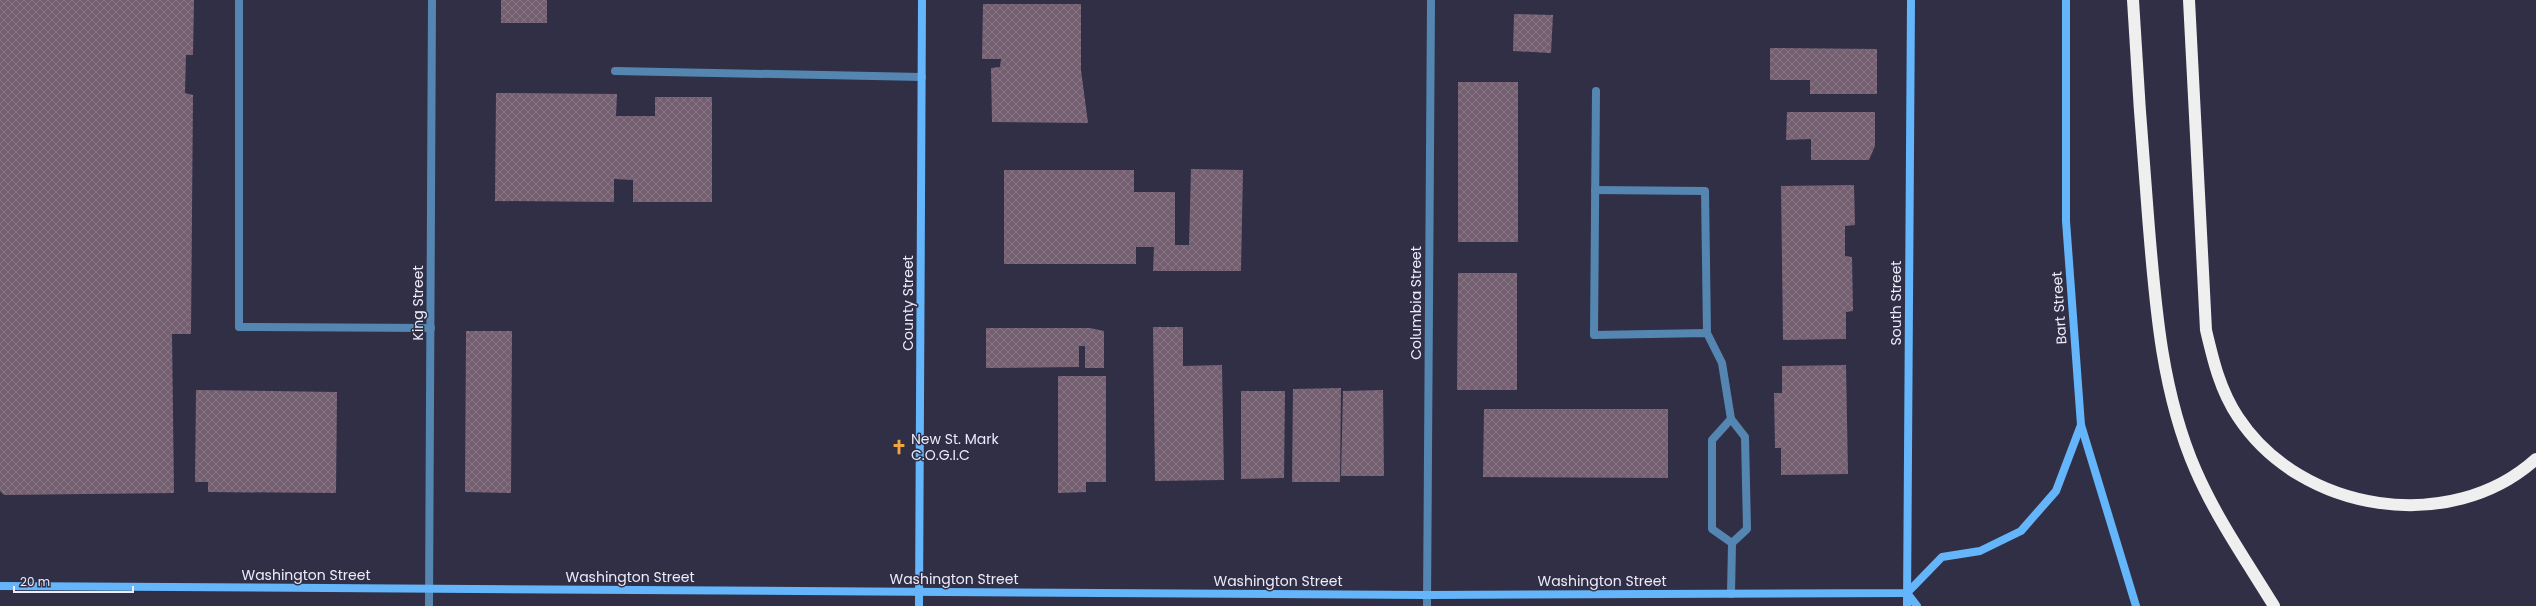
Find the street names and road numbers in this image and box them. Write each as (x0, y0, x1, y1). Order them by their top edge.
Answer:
street label: Columbia Street (1406, 246, 1426, 360)
street label: County Street (898, 255, 918, 351)
street label: South Street (1886, 261, 1906, 345)
street label: King Street (408, 266, 428, 340)
street label: Bart Street (2046, 271, 2072, 345)
street label: Washington Street (241, 565, 371, 585)
street label: Washington Street (565, 567, 695, 587)
street label: Washington Street (889, 569, 1019, 589)
street label: Washington Street (1213, 571, 1343, 591)
street label: Washington Street (1537, 571, 1667, 591)

